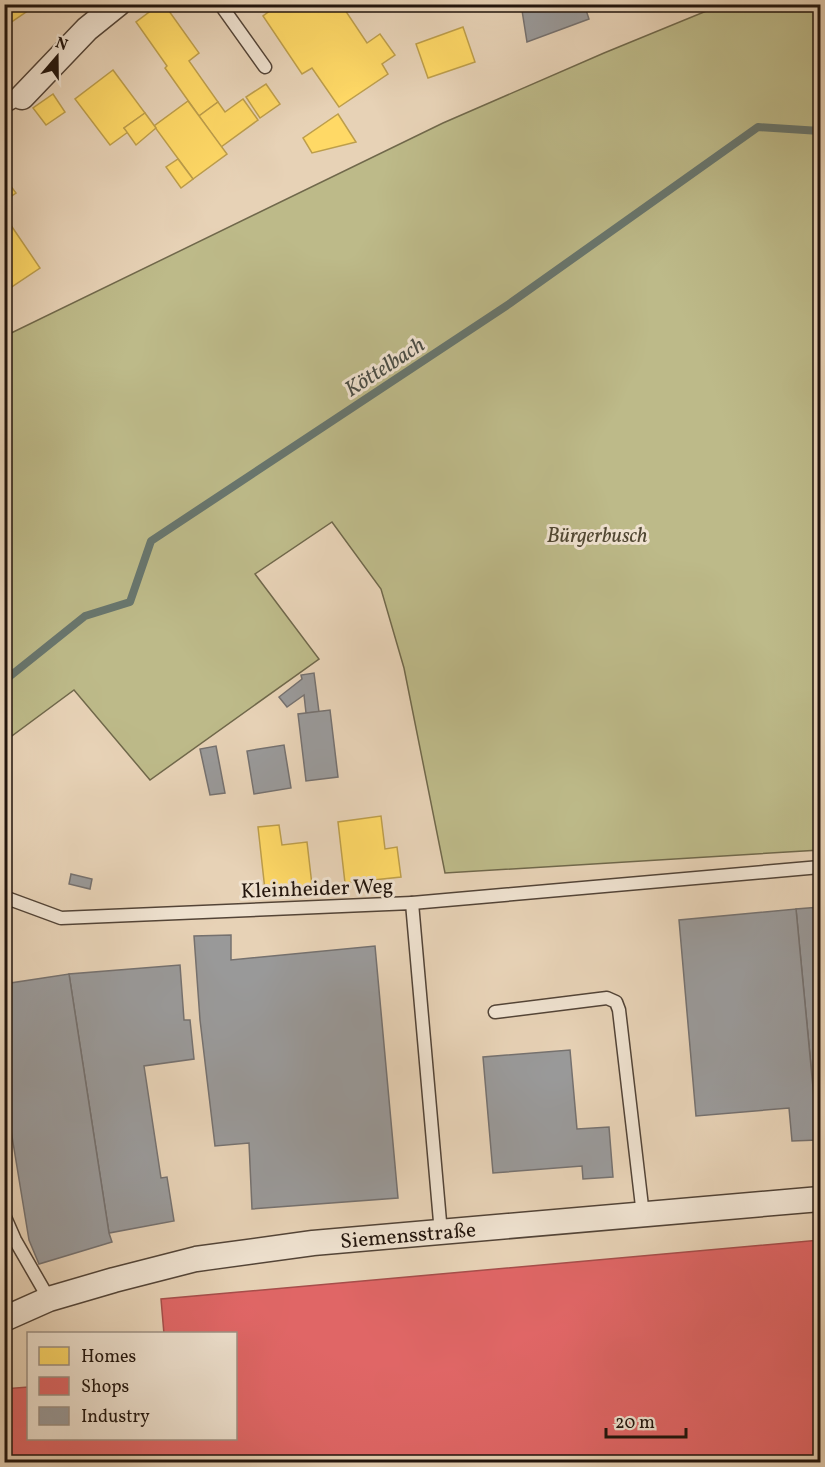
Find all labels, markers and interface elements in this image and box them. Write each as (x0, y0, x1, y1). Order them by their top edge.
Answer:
north arrow (27, 27, 87, 87)
text: N (52, 32, 71, 57)
water label: Köttelbach (339, 330, 432, 406)
park label: Bürgerbusch (547, 522, 647, 551)
street label: Kleinheider Weg (240, 872, 394, 907)
street label: Siemensstraße (339, 1216, 477, 1257)
legend (27, 1332, 237, 1440)
text: Homes (81, 1345, 136, 1370)
text: Shops (81, 1375, 129, 1400)
scale bar (606, 1401, 686, 1439)
text: Industry (81, 1405, 150, 1430)
text: 20 m (615, 1411, 655, 1436)

